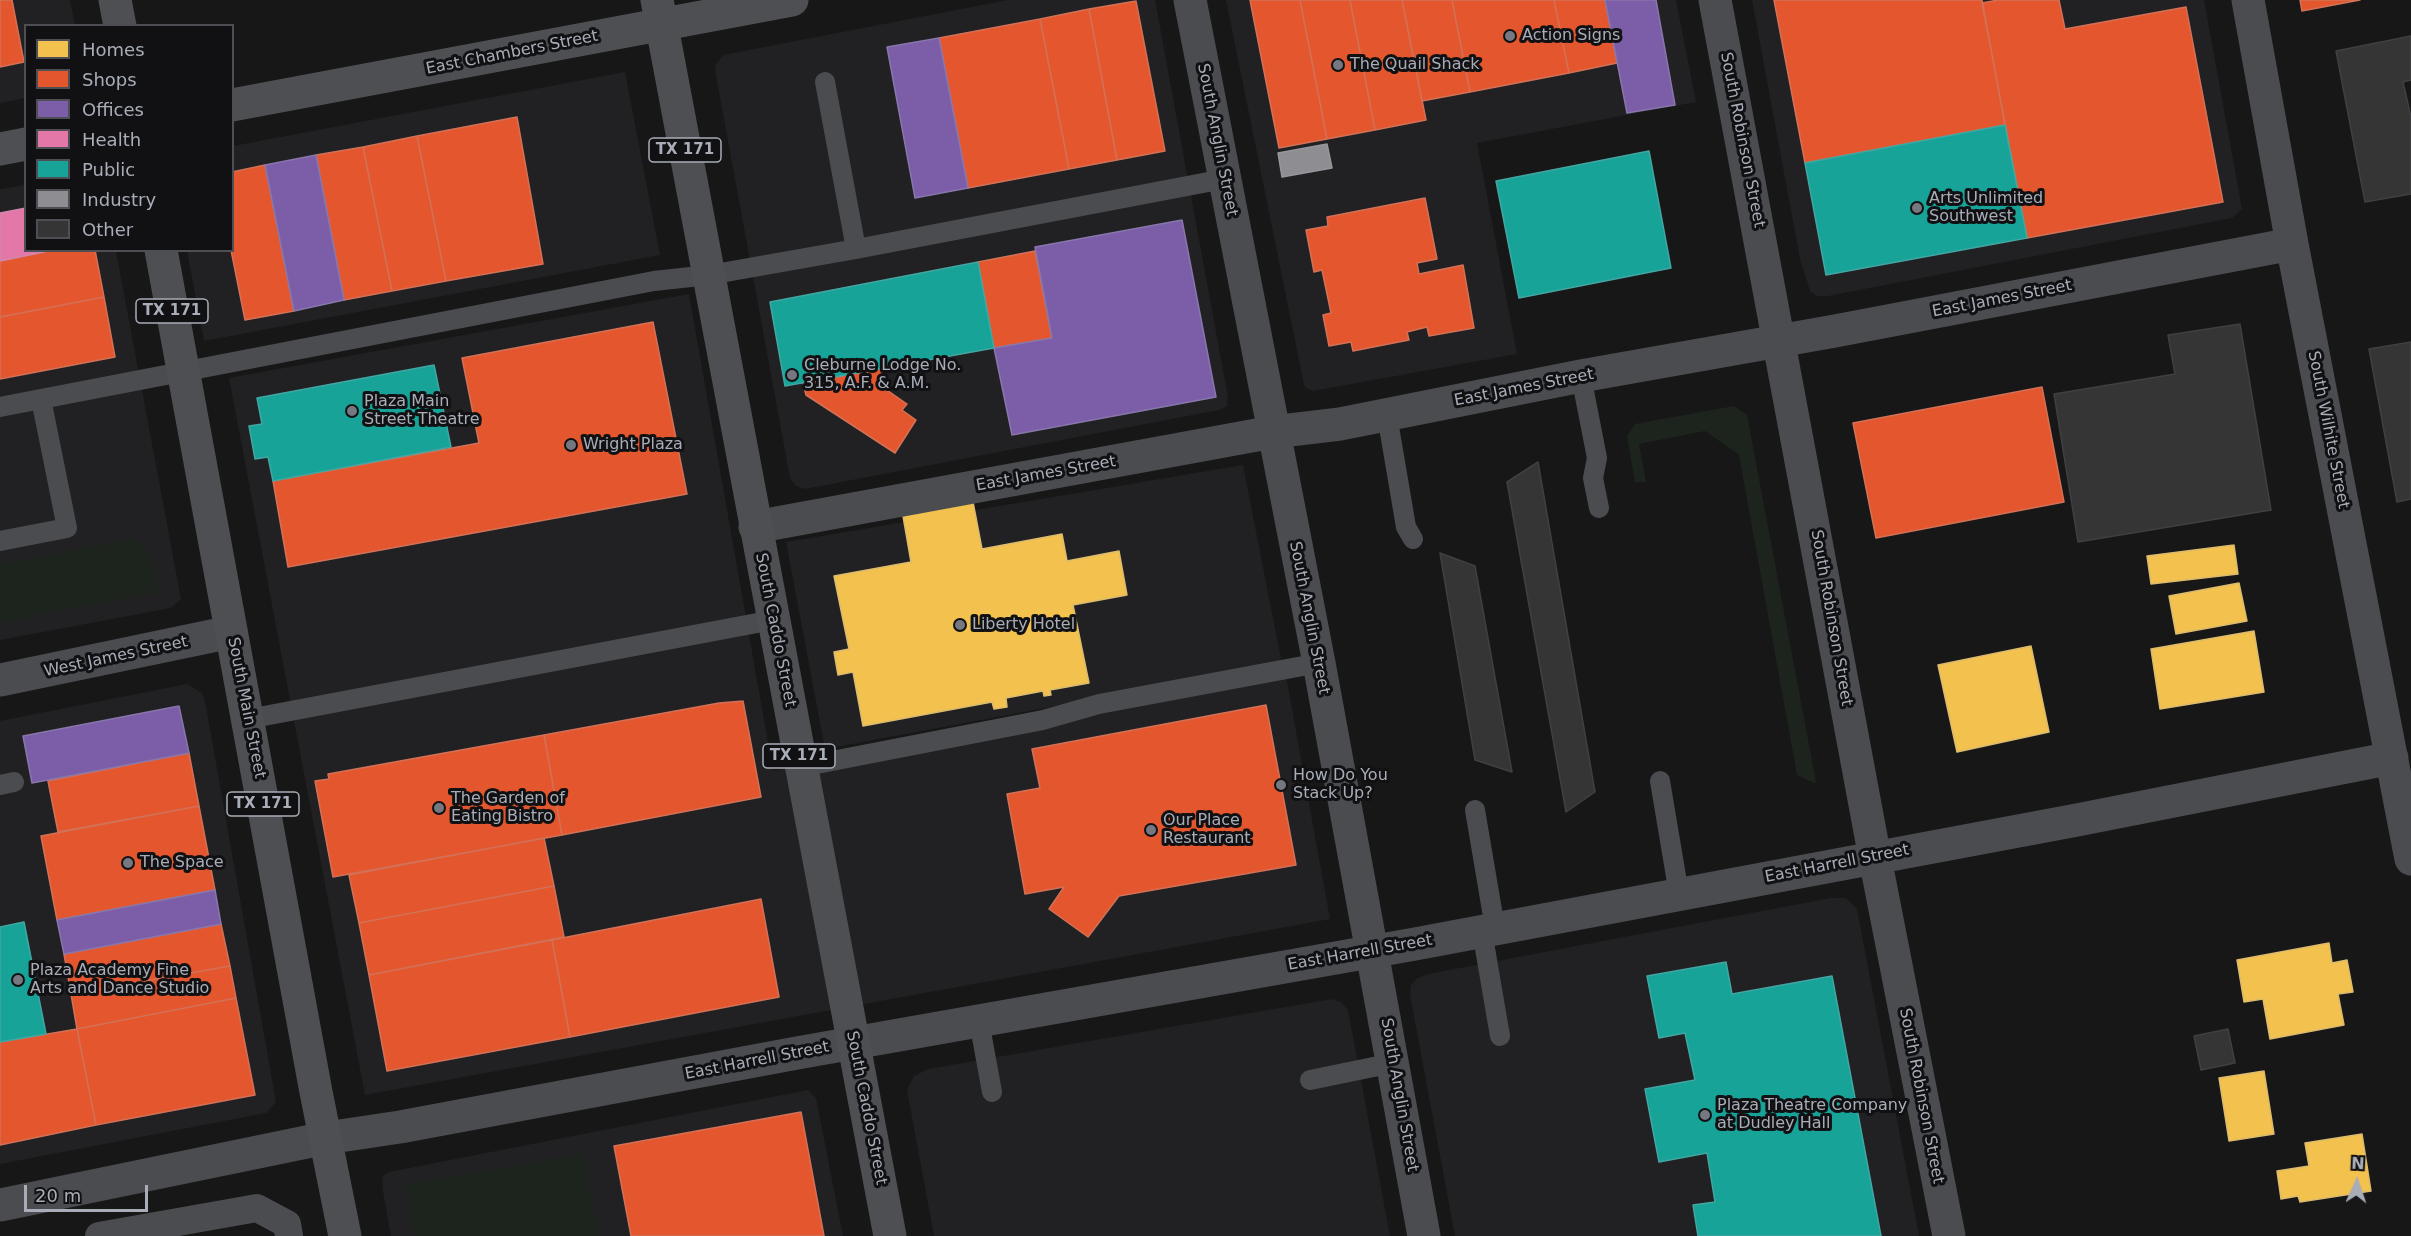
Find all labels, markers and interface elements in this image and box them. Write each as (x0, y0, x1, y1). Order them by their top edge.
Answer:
legend (24, 24, 234, 252)
place label: Action Signs (1522, 26, 1620, 46)
street label: East Chambers Street (424, 27, 600, 79)
marker: Action Signs (1503, 29, 1517, 43)
text: Homes (82, 39, 145, 60)
street label: South Robinson Street (1716, 51, 1768, 229)
place label: The Quail Shack (1350, 55, 1480, 75)
marker: The Quail Shack (1331, 58, 1345, 72)
street label: South Anglin Street (1193, 62, 1241, 218)
text: Shops (82, 69, 137, 90)
text: Offices (82, 99, 144, 120)
text: Health (82, 129, 141, 150)
road number: TX 171 (649, 138, 721, 162)
text: Public (82, 159, 135, 180)
text: Industry (82, 189, 156, 210)
place label: Arts Unlimited Southwest (1929, 189, 2043, 227)
marker: Arts Unlimited Southwest (1910, 201, 1924, 215)
text: Other (82, 219, 133, 240)
street label: East James Street (1931, 276, 2073, 322)
road number: TX 171 (136, 299, 208, 323)
street label: South Wilhite Street (2303, 349, 2353, 511)
place label: Cleburne Lodge No. 315, A.F. & A.M. (804, 356, 961, 394)
street label: East James Street (1453, 365, 1595, 411)
marker: Cleburne Lodge No. 315, A.F. & A.M. (785, 368, 799, 382)
place label: Plaza Main Street Theatre (364, 392, 480, 430)
marker: Plaza Main Street Theatre (345, 404, 359, 418)
place label: Wright Plaza (583, 435, 683, 455)
marker: Wright Plaza (564, 438, 578, 452)
street label: East James Street (975, 452, 1117, 496)
street label: South Robinson Street (1806, 528, 1856, 708)
street label: South Anglin Street (1285, 540, 1333, 696)
street label: South Caddo Street (751, 551, 799, 709)
place label: Liberty Hotel (972, 615, 1075, 635)
marker: Liberty Hotel (953, 618, 967, 632)
street label: West James Street (42, 632, 190, 682)
street label: South Main Street (223, 636, 269, 780)
road number: TX 171 (763, 744, 835, 768)
place label: How Do You Stack Up? (1293, 766, 1388, 804)
marker: How Do You Stack Up? (1274, 778, 1288, 792)
place label: The Garden of Eating Bistro (451, 789, 565, 827)
road number: TX 171 (227, 792, 299, 816)
marker: The Garden of Eating Bistro (432, 801, 446, 815)
place label: Our Place Restaurant (1163, 811, 1251, 849)
marker: Our Place Restaurant (1144, 823, 1158, 837)
street label: East Harrell Street (1763, 841, 1911, 887)
place label: The Space (140, 853, 224, 873)
marker: The Space (121, 856, 135, 870)
street label: East Harrell Street (1286, 931, 1434, 975)
place label: Plaza Academy Fine Arts and Dance Studio (30, 961, 209, 999)
marker: Plaza Academy Fine Arts and Dance Studio (11, 973, 25, 987)
street label: South Robinson Street (1895, 1007, 1947, 1185)
street label: South Anglin Street (1376, 1017, 1422, 1173)
street label: South Caddo Street (842, 1029, 890, 1187)
street label: East Harrell Street (683, 1038, 831, 1084)
place label: Plaza Theatre Company at Dudley Hall (1717, 1096, 1907, 1134)
marker: Plaza Theatre Company at Dudley Hall (1698, 1108, 1712, 1122)
north arrow (2327, 1152, 2387, 1212)
text: N (2351, 1154, 2365, 1173)
scale bar (27, 1173, 152, 1211)
text: 20 m (35, 1185, 81, 1206)

